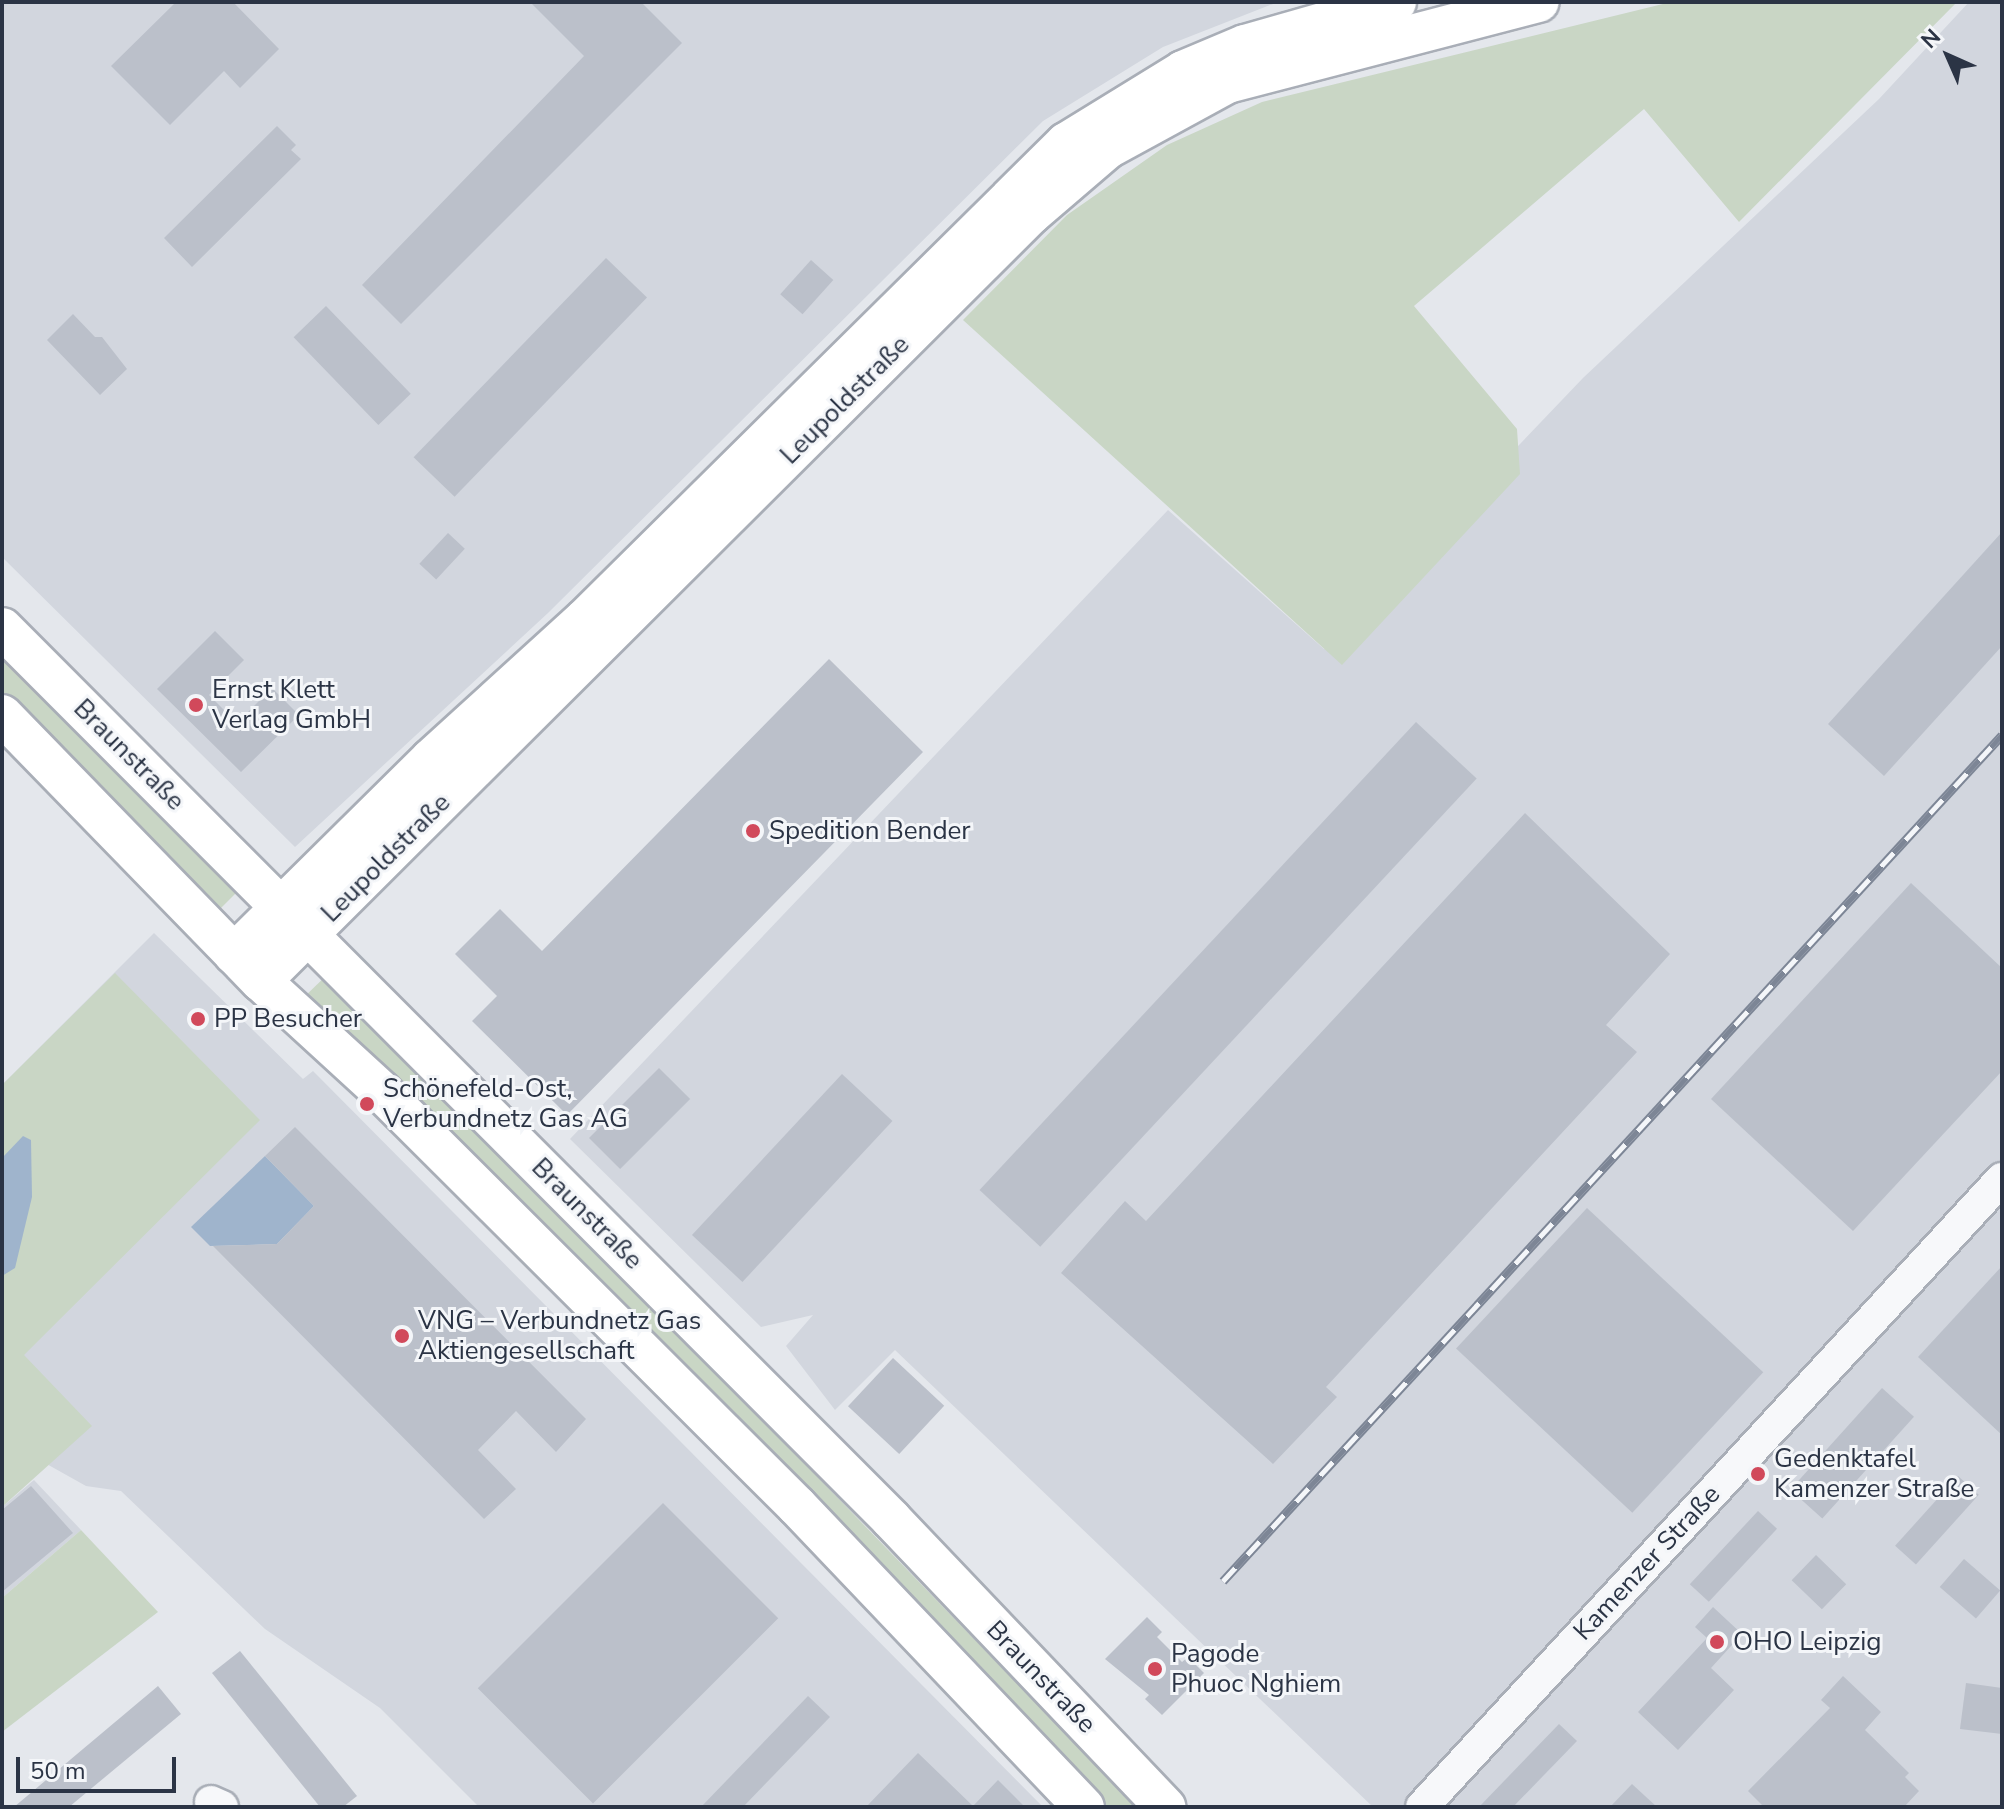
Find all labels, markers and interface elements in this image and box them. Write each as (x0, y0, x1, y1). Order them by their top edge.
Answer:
north arrow (1908, 16, 1988, 96)
text: N (1915, 23, 1947, 55)
street label: Leupoldstraße (774, 329, 916, 471)
place label: Ernst Klett Verlag GmbH (212, 674, 371, 736)
street label: Braunstraße (67, 693, 191, 817)
marker: Ernst Klett Verlag GmbH (187, 696, 205, 714)
street label: Leupoldstraße (315, 787, 457, 929)
place label: Spedition Bender (769, 815, 971, 847)
marker: Spedition Bender (744, 822, 762, 840)
place label: PP Besucher (214, 1003, 362, 1035)
marker: PP Besucher (189, 1010, 207, 1028)
place label: Schönefeld-Ost, Verbundnetz Gas AG (383, 1073, 628, 1134)
marker: Schönefeld-Ost, Verbundnetz Gas AG (358, 1095, 376, 1113)
street label: Braunstraße (525, 1152, 649, 1276)
place label: VNG – Verbundnetz Gas Aktiengesellschaft (418, 1305, 701, 1366)
marker: VNG – Verbundnetz Gas Aktiengesellschaft (393, 1327, 411, 1345)
place label: Gedenktafel Kamenzer Straße (1774, 1443, 1974, 1504)
marker: Gedenktafel Kamenzer Straße (1749, 1465, 1767, 1483)
street label: Kamenzer Straße (1567, 1479, 1727, 1647)
street label: Braunstraße (980, 1614, 1102, 1740)
place label: OHO Leipzig (1733, 1626, 1882, 1658)
marker: OHO Leipzig (1708, 1633, 1726, 1651)
place label: Pagode Phuoc Nghiem (1171, 1638, 1341, 1700)
marker: Pagode Phuoc Nghiem (1146, 1660, 1164, 1678)
scale bar (20, 1741, 180, 1791)
text: 50 m (30, 1755, 86, 1787)

